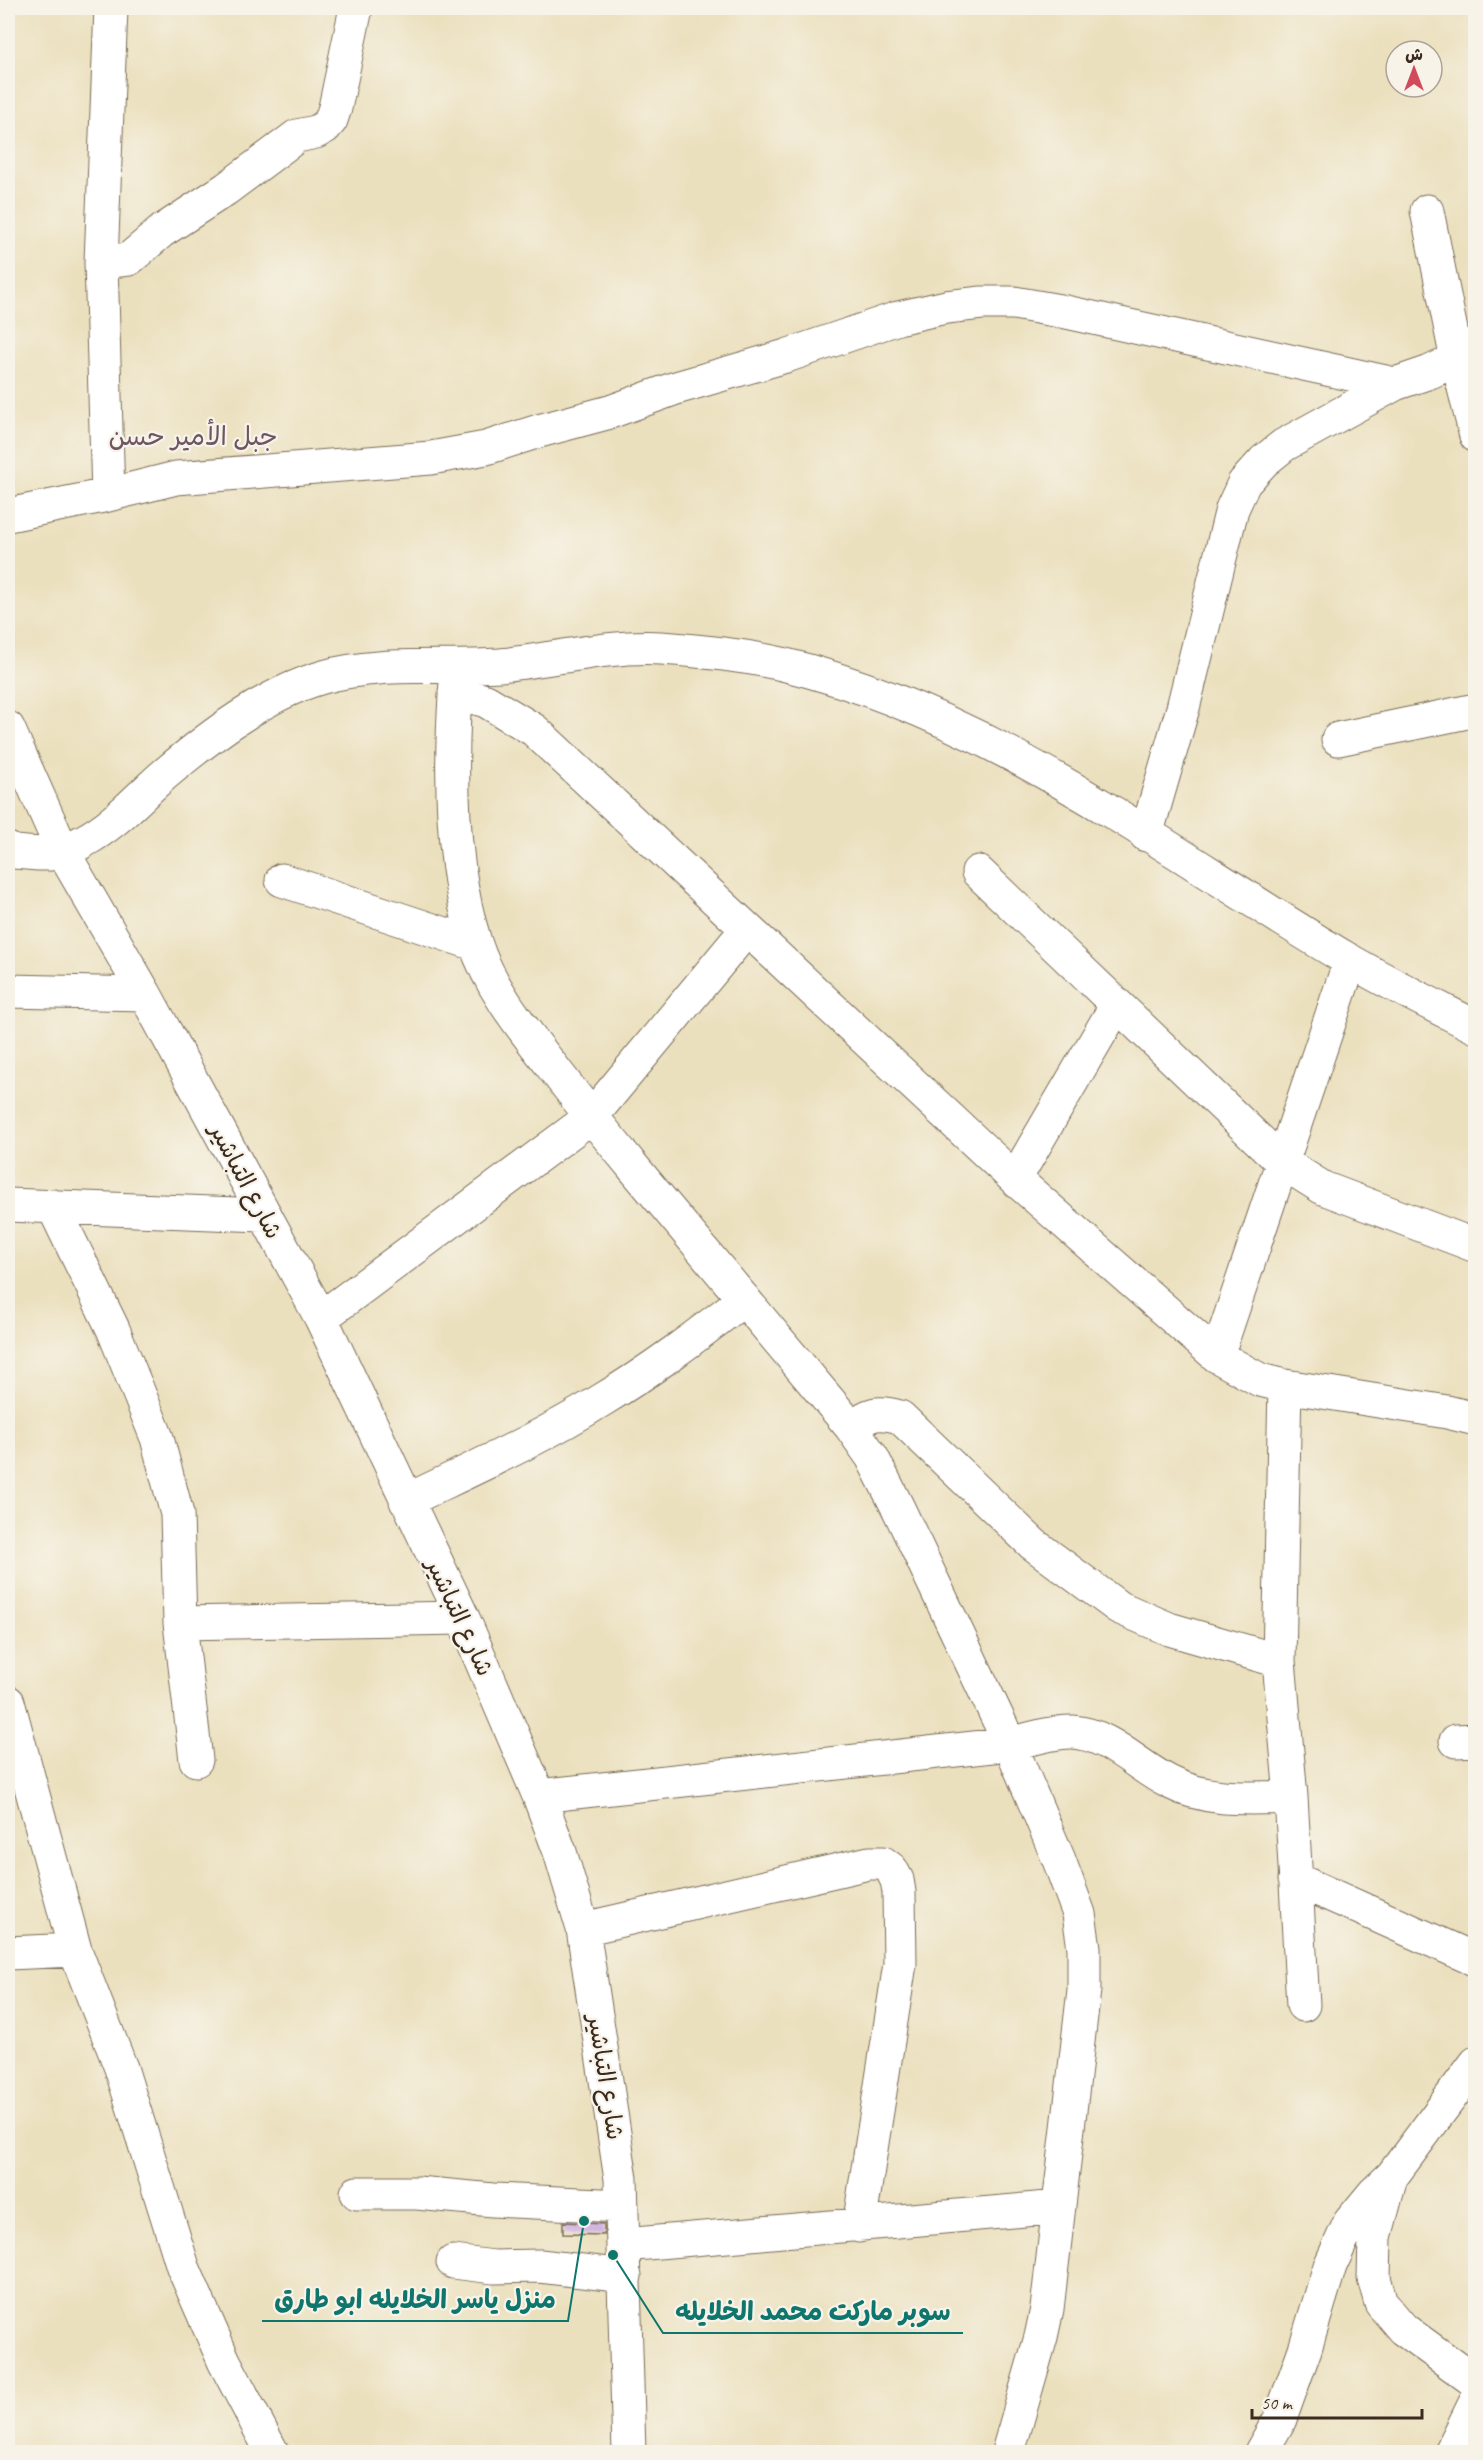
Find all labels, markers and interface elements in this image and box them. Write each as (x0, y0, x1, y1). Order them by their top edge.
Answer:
north arrow (1384, 39, 1444, 99)
text: ش (1405, 45, 1423, 65)
district label: جبل الأمير حسن (108, 418, 278, 453)
street label: شارع التباشير (200, 1116, 289, 1245)
street label: شارع التباشير (417, 1551, 500, 1682)
street label: شارع التباشير (579, 2010, 631, 2142)
callout: منزل ياسر الخلايله ابو طارق (262, 2277, 568, 2321)
text: منزل ياسر الخلايله ابو طارق (274, 2283, 556, 2316)
callout: سوبر ماركت محمد الخلايله (663, 2289, 963, 2333)
text: سوبر ماركت محمد الخلايله (675, 2295, 951, 2328)
scale bar (1252, 2382, 1422, 2420)
text: 50 m (1261, 2392, 1294, 2414)

